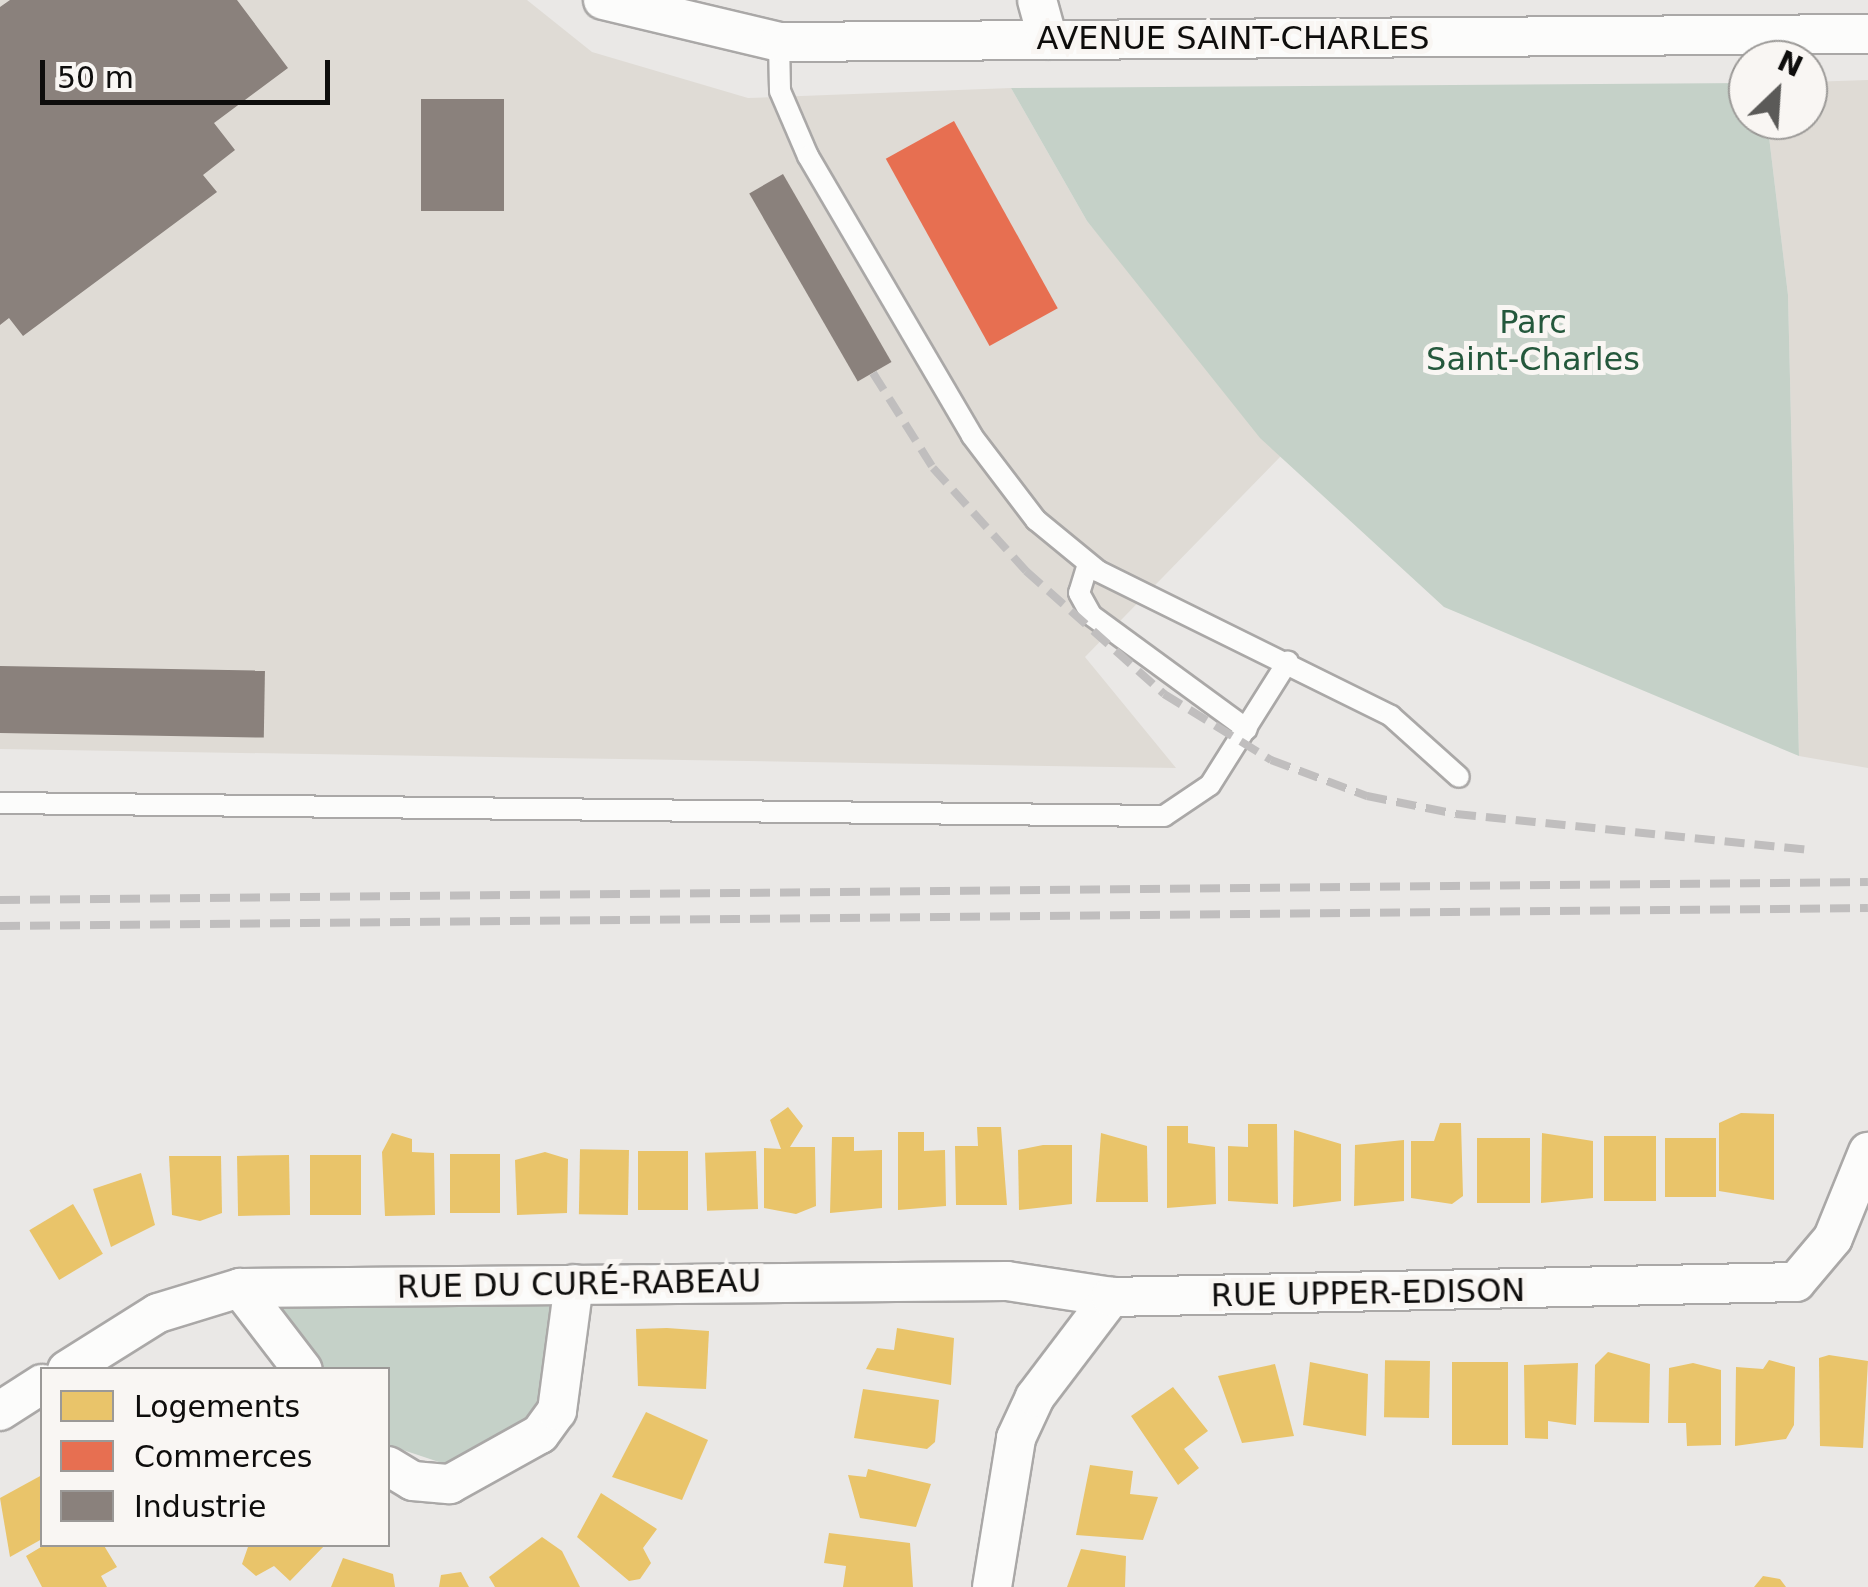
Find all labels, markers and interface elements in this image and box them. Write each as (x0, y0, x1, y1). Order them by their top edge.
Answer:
street label: AVENUE SAINT-CHARLES (1037, 19, 1429, 57)
scale bar (45, 40, 335, 102)
north arrow (1728, 40, 1828, 140)
text: N (1772, 44, 1808, 84)
text: 50 m (57, 60, 134, 95)
park label: Parc Saint-Charles (1426, 304, 1640, 379)
street label: RUE DU CURÉ-RABEAU (397, 1262, 761, 1306)
street label: RUE UPPER-EDISON (1210, 1271, 1526, 1315)
legend (40, 1367, 390, 1547)
text: Logements (134, 1389, 300, 1424)
text: Commerces (134, 1439, 312, 1474)
text: Industrie (134, 1489, 266, 1524)

